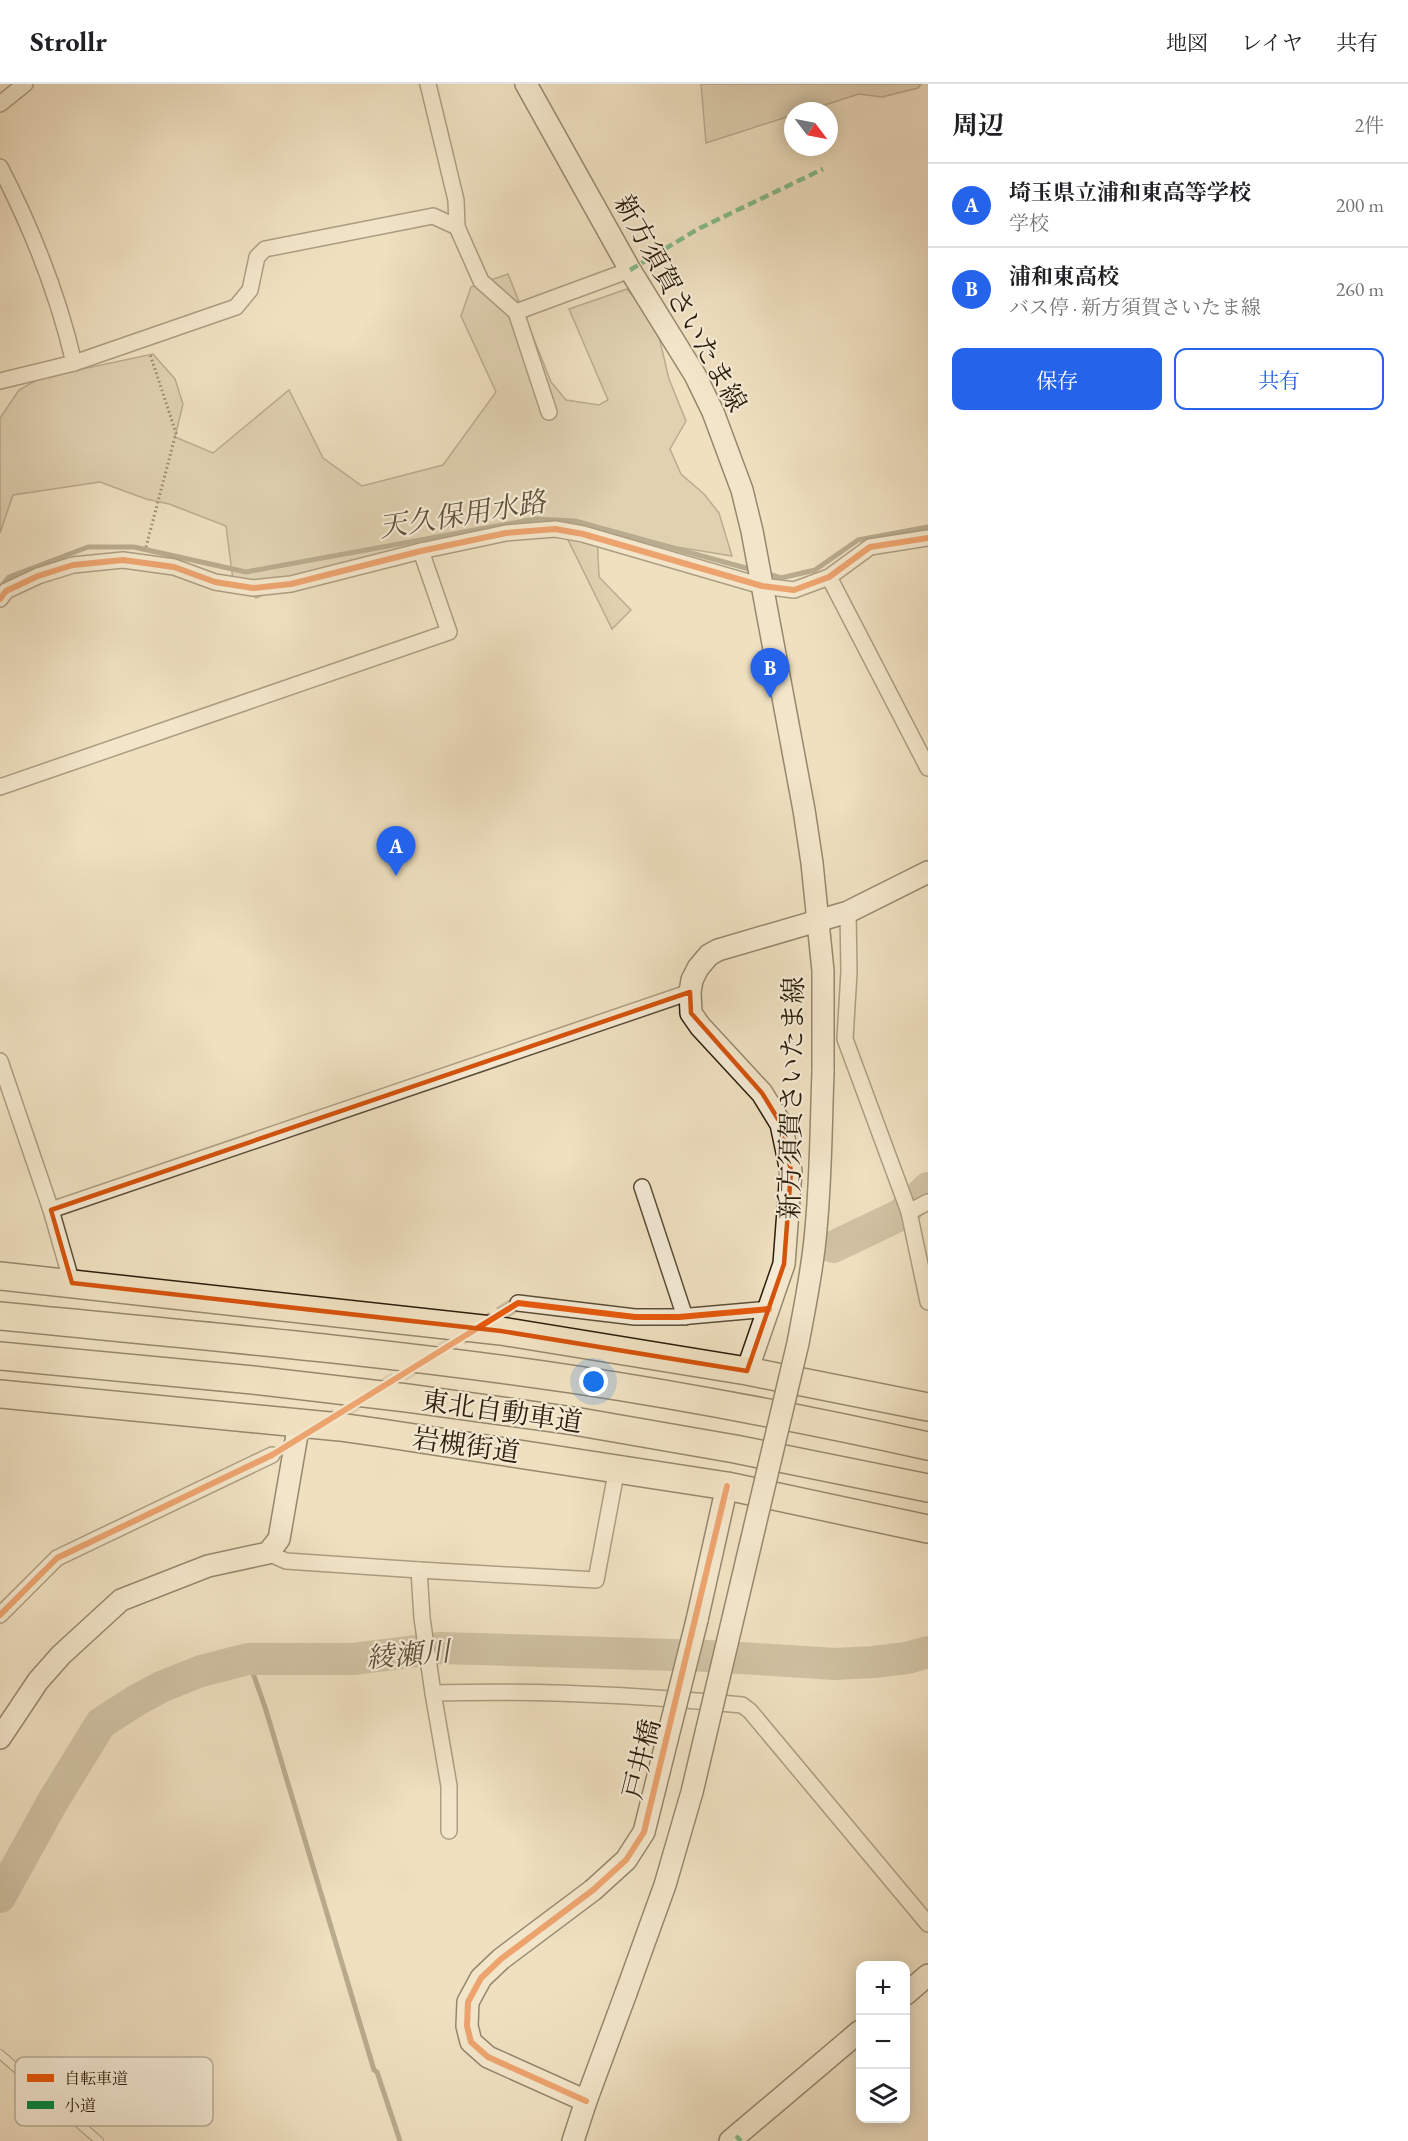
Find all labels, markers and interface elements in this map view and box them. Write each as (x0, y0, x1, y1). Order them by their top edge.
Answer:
text: Strollr (30, 23, 107, 59)
text: 地図 (1166, 29, 1208, 56)
text: レイヤ (1241, 29, 1303, 56)
text: 共有 (1336, 29, 1378, 56)
north arrow (784, 102, 838, 156)
text: 周辺 (952, 108, 1004, 142)
text: 2件 (1354, 112, 1384, 138)
text: 埼玉県立浦和東高等学校 (1009, 178, 1251, 207)
street label: 新方須賀さいたま線 (607, 188, 755, 418)
text: A (964, 192, 979, 218)
text: 200 m (1336, 192, 1384, 218)
text: 学校 (1009, 210, 1049, 236)
text: 浦和東高校 (1009, 262, 1119, 291)
text: B (965, 276, 978, 302)
text: 260 m (1336, 276, 1384, 302)
text: バス停 · 新方須賀さいたま線 (1009, 294, 1261, 320)
button: 保存 (952, 348, 1162, 410)
button: 共有 (1174, 348, 1384, 410)
water label: 天久保用水路 (376, 483, 550, 545)
pin: B (750, 648, 790, 698)
pin: A (376, 826, 416, 876)
street label: 新方須賀さいたま線 (771, 976, 811, 1220)
your location (579, 1367, 608, 1396)
street label: 東北自動車道 (419, 1382, 585, 1440)
street label: 岩槻街道 (410, 1420, 522, 1470)
water label: 綾瀬川 (365, 1632, 454, 1676)
street label: 戸井橋 (614, 1715, 668, 1803)
map controls (856, 1961, 910, 2123)
button: + (856, 1961, 910, 2015)
button: − (856, 2015, 910, 2069)
legend (15, 2057, 213, 2126)
text: 自転車道 (64, 2068, 128, 2089)
button: layers (856, 2069, 910, 2123)
text: 小道 (64, 2095, 96, 2116)

